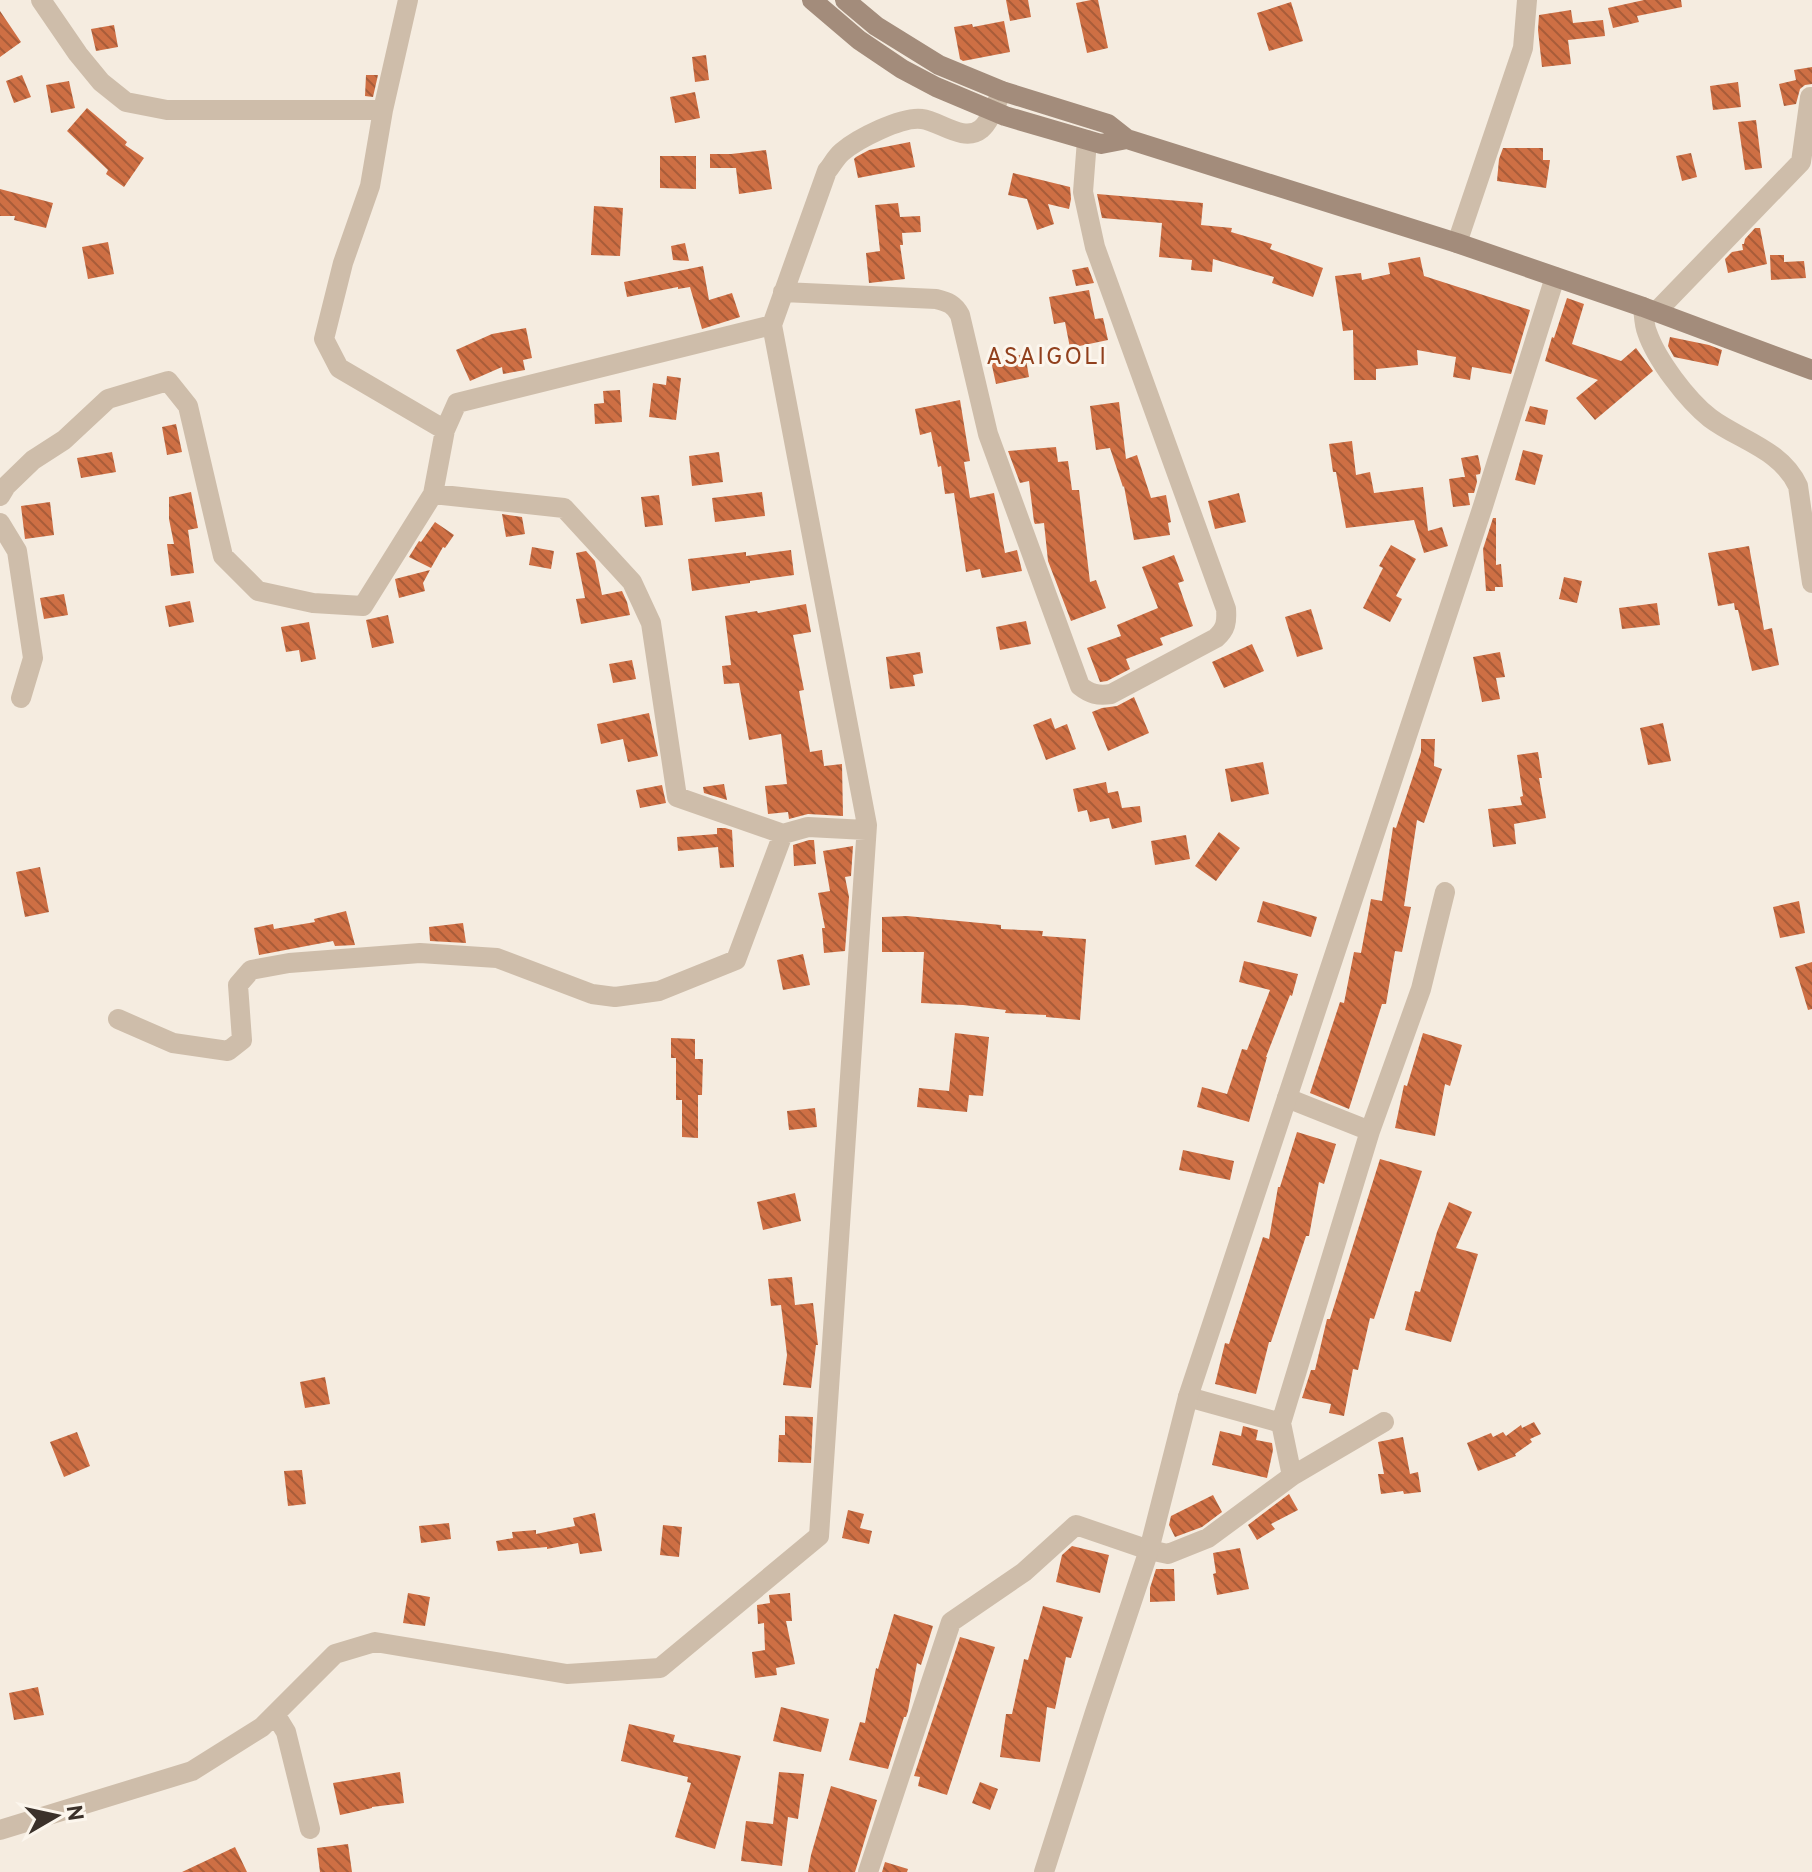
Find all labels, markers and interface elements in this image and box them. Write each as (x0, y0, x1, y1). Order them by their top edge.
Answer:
district label: ASAIGOLI (986, 343, 1108, 373)
north arrow (16, 1776, 96, 1856)
text: N (59, 1803, 88, 1823)

